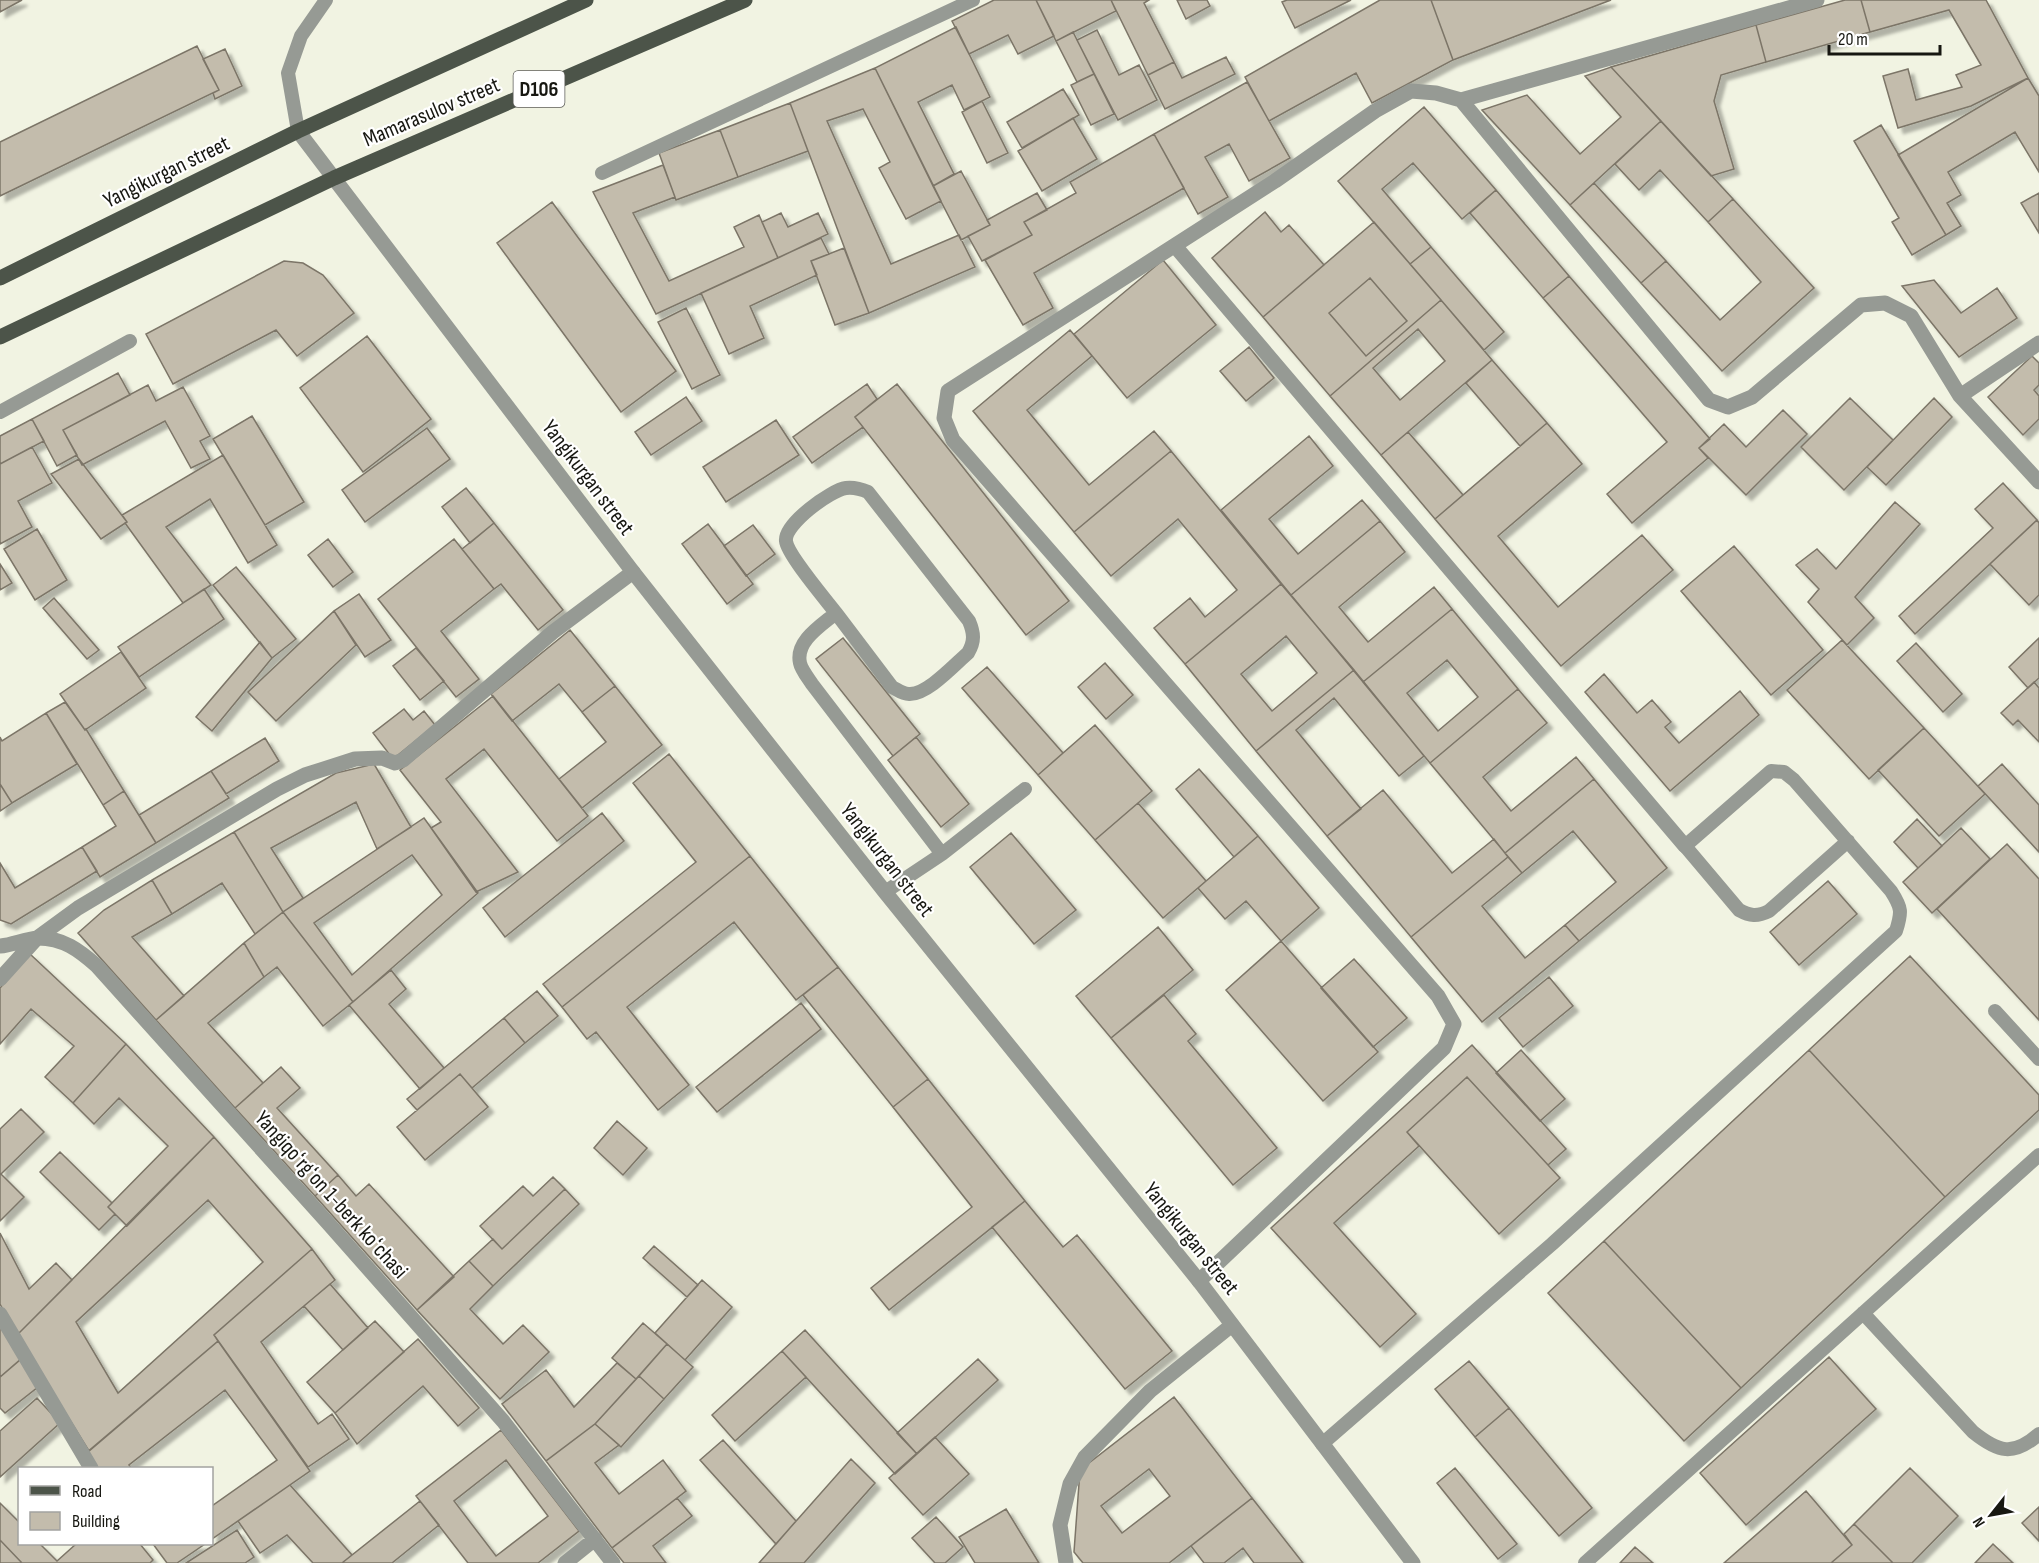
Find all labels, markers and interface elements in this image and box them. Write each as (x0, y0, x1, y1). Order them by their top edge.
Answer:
scale bar (1829, 18, 1940, 56)
text: 20 m (1838, 29, 1868, 50)
street label: Mamarasulov street (359, 71, 504, 153)
road number: D106 (514, 71, 564, 107)
street label: Yangikurgan street (99, 130, 234, 215)
street label: Yangikurgan street (536, 415, 640, 541)
street label: Yangikurgan street (834, 798, 940, 922)
street label: Yangiqoʻrgʻon 1-berk koʻchasi (248, 1106, 413, 1284)
street label: Yangikurgan street (1137, 1177, 1245, 1301)
legend (18, 1467, 213, 1545)
text: Road (72, 1481, 102, 1502)
north arrow (1961, 1485, 2021, 1545)
text: Building (72, 1511, 120, 1532)
text: N (1969, 1513, 1990, 1531)

